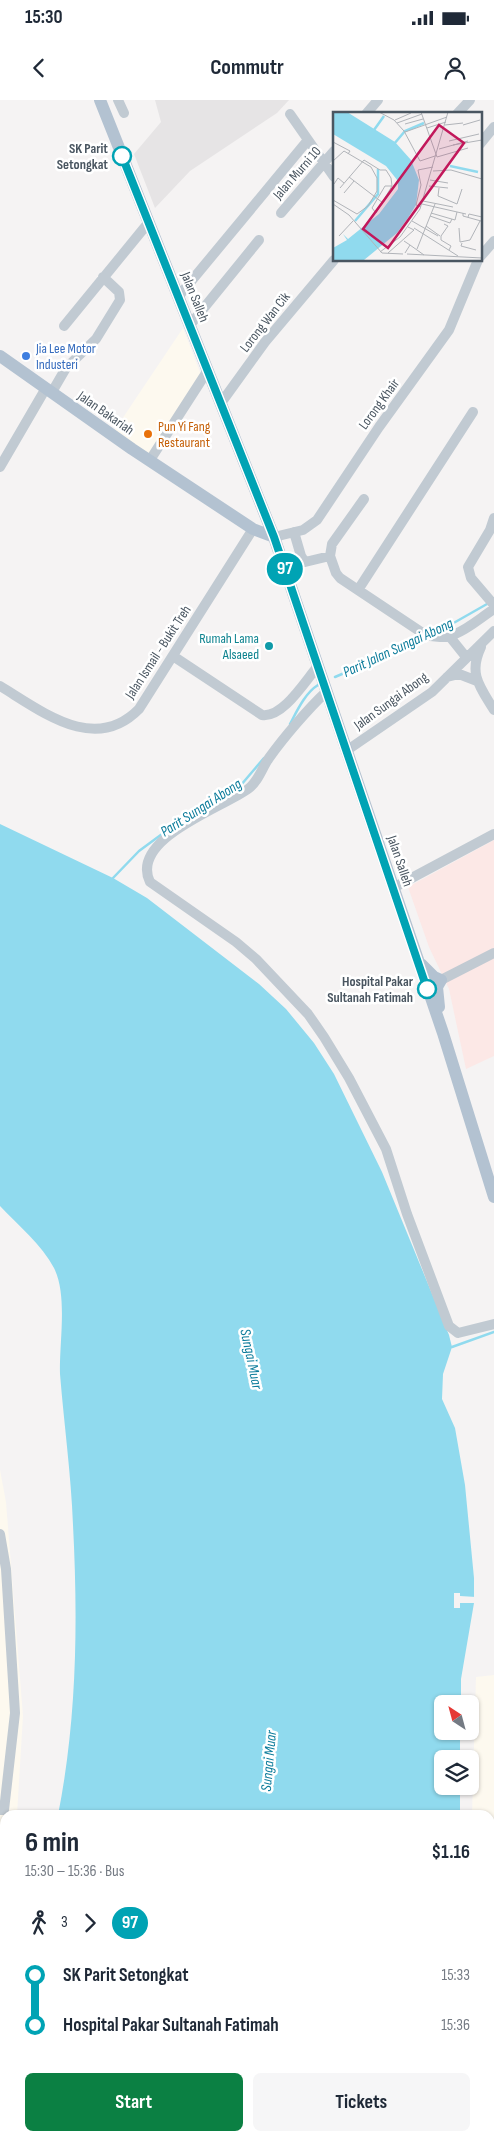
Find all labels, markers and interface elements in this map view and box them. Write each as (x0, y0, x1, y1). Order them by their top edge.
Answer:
text: 15:30 (25, 6, 63, 29)
icon: back (25, 54, 53, 82)
text: Commutr (210, 54, 284, 81)
icon: person (441, 54, 469, 82)
inset map (333, 112, 482, 261)
place label: SK Parit Setongkat (57, 140, 108, 173)
street label: Jalan Murni 10 (269, 143, 325, 204)
marker: SK Parit Setongkat (112, 146, 132, 166)
street label: Jalan Salleh (177, 268, 213, 325)
street label: Lorong Wan Cik (236, 288, 294, 355)
place label: Jia Lee Motor Industeri (35, 340, 96, 373)
marker: Jia Lee Motor Industeri (20, 350, 32, 362)
street label: Lorong Khair (355, 375, 403, 433)
street label: Jalan Bakariah (74, 387, 137, 439)
place label: Pun Yi Fang Restaurant (158, 418, 211, 451)
marker: Pun Yi Fang Restaurant (142, 428, 154, 440)
line badge: 97 (262, 553, 308, 585)
text: 97 (277, 558, 293, 579)
street label: Jalan Ismail - Bukit Treh (121, 602, 195, 703)
water label: Parit Jalan Sungai Abong (340, 614, 456, 682)
place label: Rumah Lama Alsaeed (199, 630, 259, 663)
marker: Rumah Lama Alsaeed (263, 640, 275, 652)
street label: Jalan Sungai Abong (350, 668, 432, 734)
water label: Parit Sungai Abong (157, 775, 245, 841)
street label: Jalan Salleh (383, 832, 417, 889)
place label: Hospital Pakar Sultanah Fatimah (327, 973, 414, 1006)
marker: Hospital Pakar Sultanah Fatimah (417, 979, 437, 999)
water label: Sungai Muar (235, 1327, 267, 1392)
north arrow (434, 1695, 479, 1740)
map controls (434, 1695, 479, 1795)
water label: Sungai Muar (257, 1729, 281, 1792)
button: layers (434, 1750, 479, 1795)
text: 6 min (25, 1826, 79, 1859)
text: $1.16 (432, 1841, 470, 1864)
text: 15:30 – 15:36 · Bus (25, 1862, 124, 1881)
icon: walk (25, 1909, 53, 1937)
icon: forward (76, 1909, 104, 1937)
text: 97 (122, 1912, 138, 1933)
text: 3 (61, 1913, 68, 1932)
text: SK Parit Setongkat (63, 1964, 189, 1987)
text: 15:33 (442, 1966, 470, 1985)
text: Hospital Pakar Sultanah Fatimah (63, 2014, 279, 2037)
text: 15:36 (441, 2016, 470, 2035)
button: Start (25, 2073, 243, 2131)
button: Tickets (253, 2073, 470, 2131)

